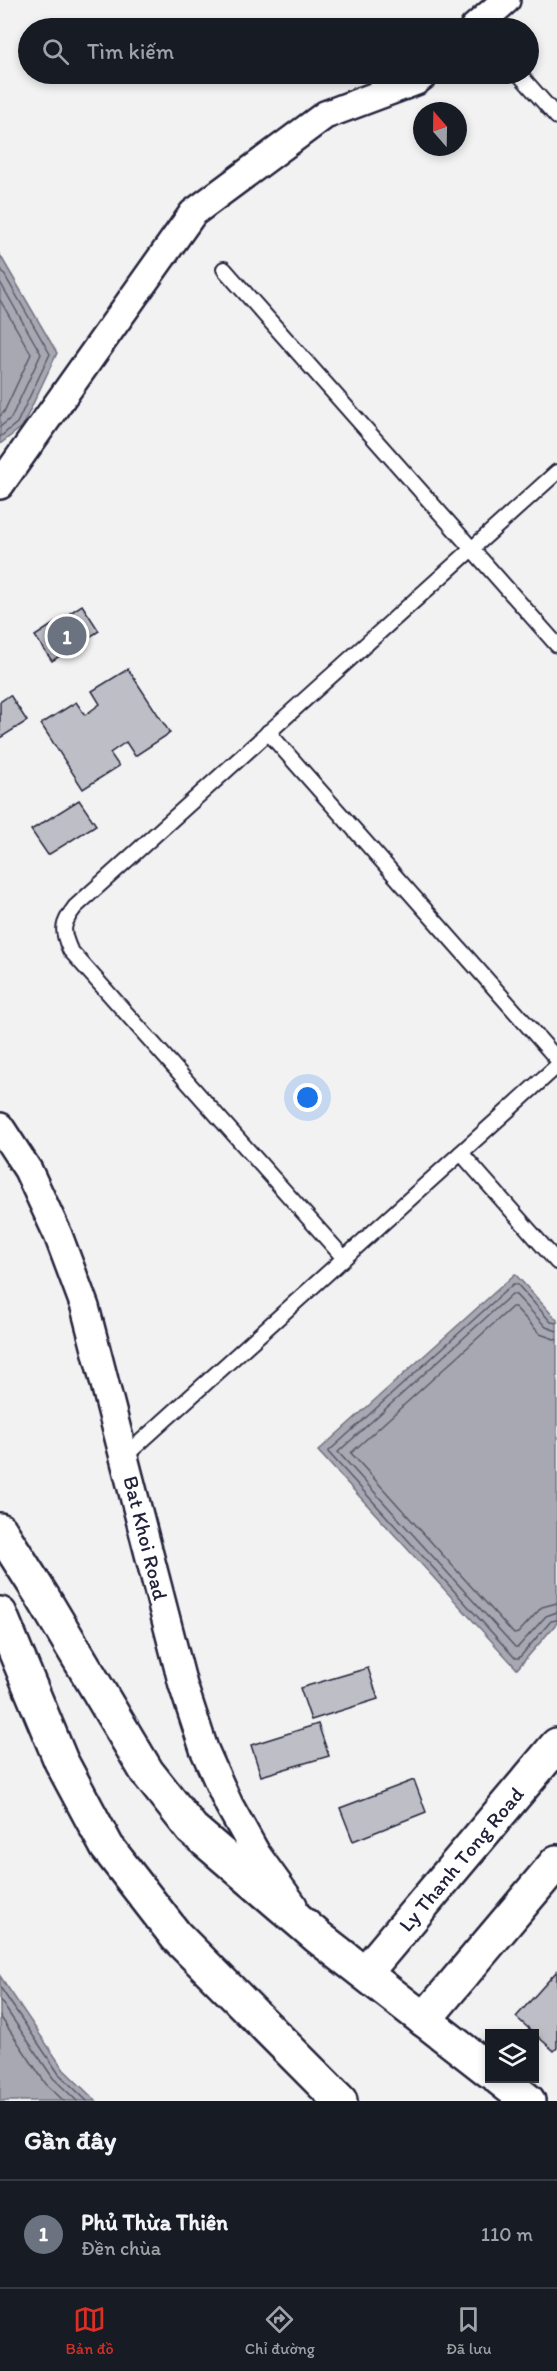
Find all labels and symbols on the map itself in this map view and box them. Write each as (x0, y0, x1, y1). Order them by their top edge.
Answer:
north arrow (413, 102, 467, 156)
pin: 1 (48, 614, 86, 658)
your location (293, 1083, 322, 1112)
street label: Bat Khoi Road (118, 1473, 174, 1603)
street label: Ly Thanh Tong Road (393, 1781, 529, 1936)

